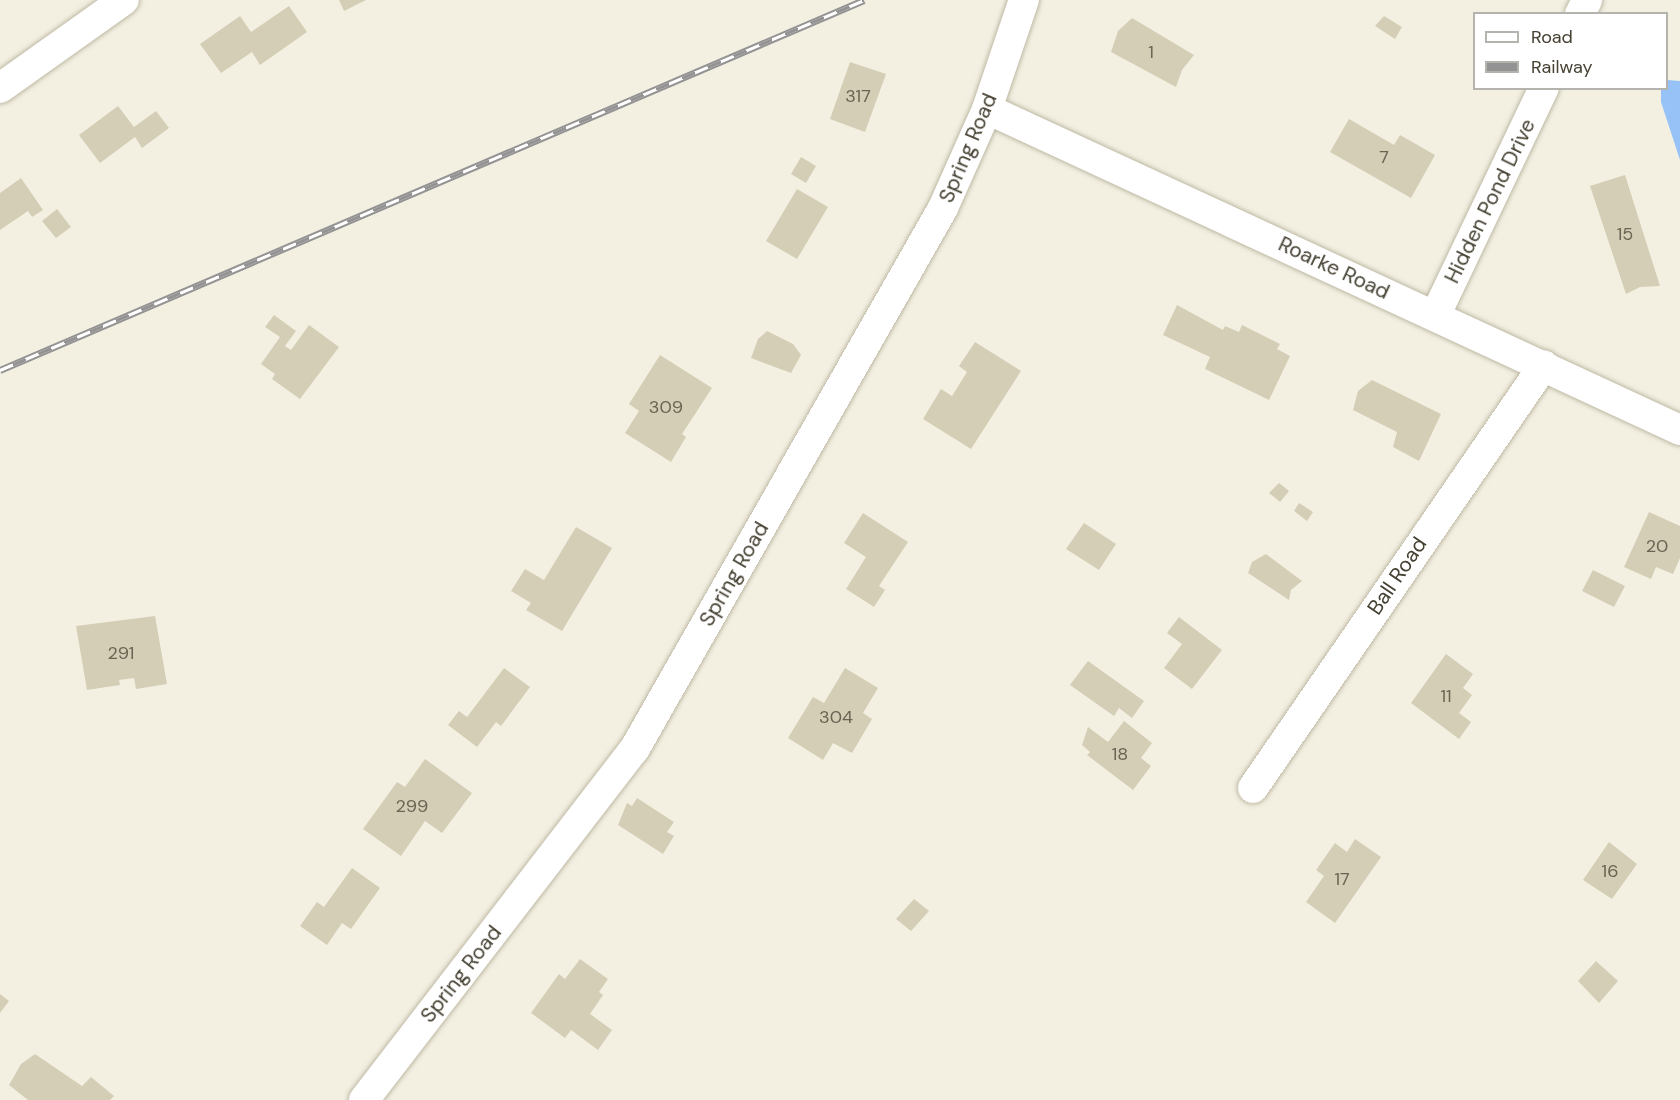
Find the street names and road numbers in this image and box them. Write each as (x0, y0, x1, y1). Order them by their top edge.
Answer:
street label: Spring Road (934, 90, 1002, 206)
street label: Hidden Pond Drive (1439, 115, 1541, 287)
street label: Roarke Road (1274, 231, 1394, 305)
street label: Spring Road (694, 517, 774, 631)
street label: Ball Road (1362, 533, 1432, 619)
street label: Spring Road (415, 920, 507, 1028)

